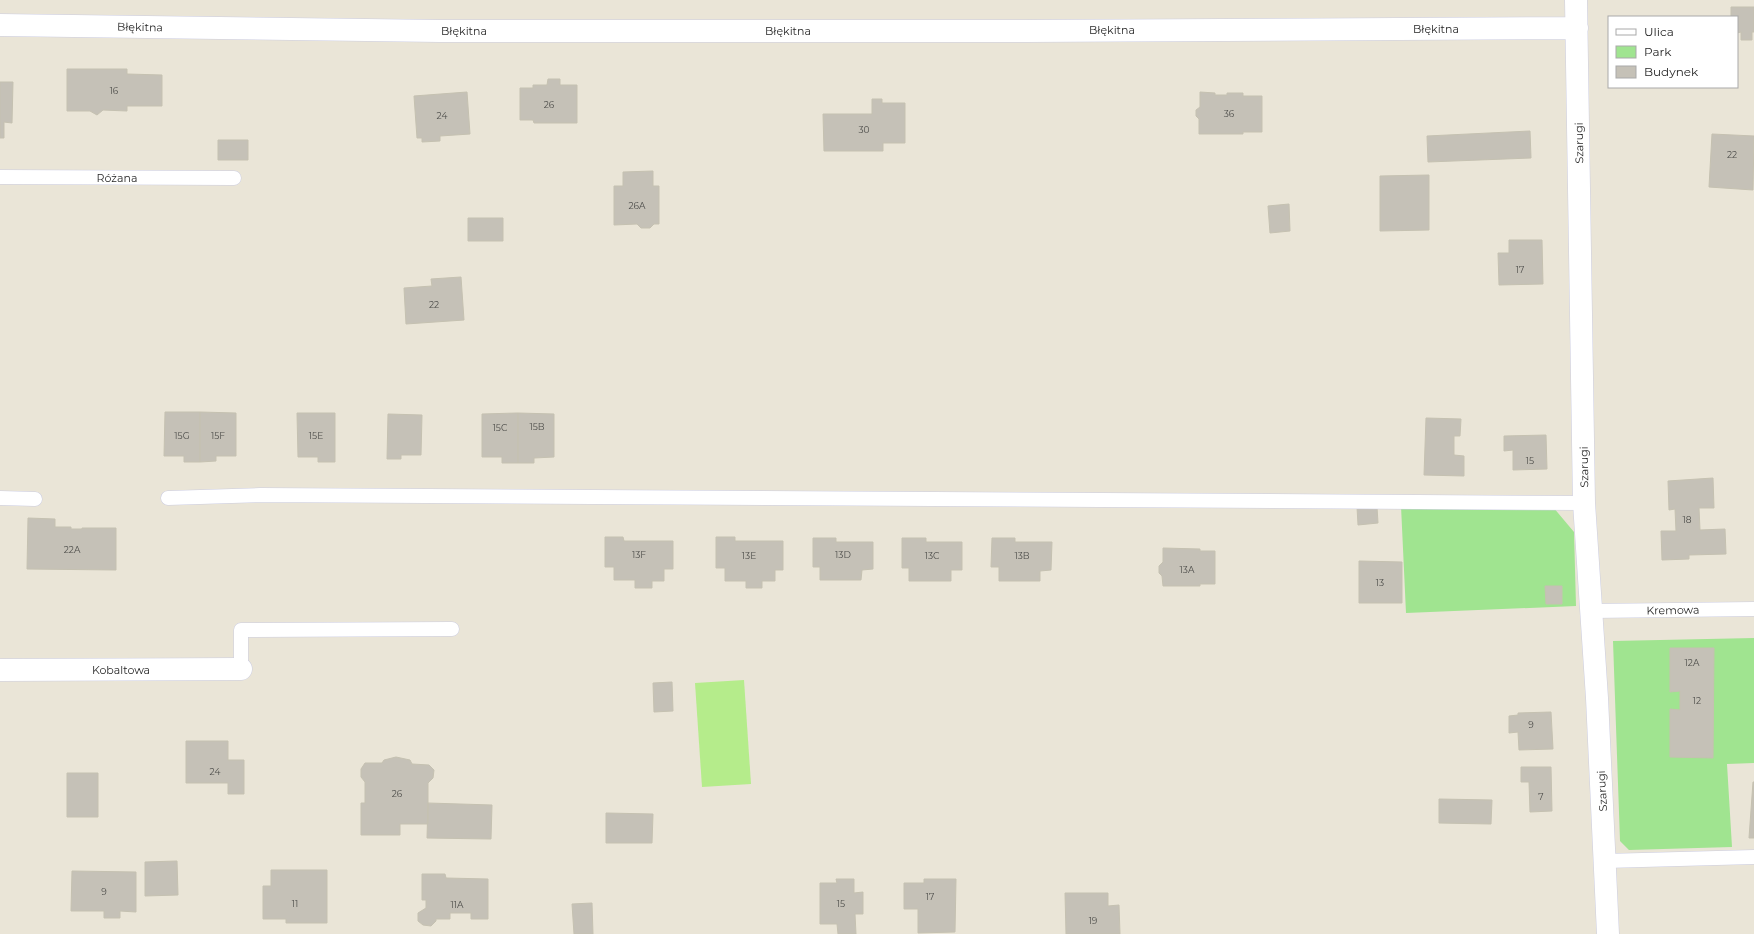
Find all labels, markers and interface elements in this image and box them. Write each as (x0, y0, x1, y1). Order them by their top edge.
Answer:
legend (1608, 16, 1738, 88)
street label: Błękitna (117, 20, 163, 34)
street label: Błękitna (1413, 22, 1459, 36)
street label: Błękitna (1089, 23, 1135, 37)
street label: Błękitna (441, 24, 487, 38)
street label: Błękitna (765, 24, 811, 38)
text: Ulica (1644, 24, 1674, 39)
text: Park (1644, 44, 1672, 59)
text: Budynek (1644, 64, 1699, 79)
house number: 16 (110, 85, 119, 96)
house number: 26 (544, 99, 555, 110)
house number: 36 (1224, 108, 1235, 119)
house number: 24 (437, 110, 447, 121)
street label: Szarugi (1572, 122, 1586, 164)
house number: 30 (858, 124, 870, 135)
house number: 22 (1727, 149, 1737, 160)
street label: Różana (97, 171, 137, 185)
house number: 26A (628, 200, 646, 211)
house number: 17 (1516, 264, 1524, 275)
house number: 22 (429, 299, 439, 310)
house number: 15B (529, 421, 545, 432)
house number: 15C (493, 422, 508, 433)
house number: 15G (174, 430, 190, 441)
house number: 15F (211, 430, 225, 441)
house number: 15E (309, 430, 323, 441)
street label: Szarugi (1577, 446, 1591, 488)
house number: 15 (1526, 455, 1534, 466)
house number: 18 (1683, 514, 1692, 525)
house number: 22A (64, 544, 81, 555)
house number: 13F (632, 549, 646, 560)
house number: 13D (835, 549, 851, 560)
house number: 13E (742, 550, 756, 561)
house number: 13C (925, 550, 940, 561)
house number: 13B (1014, 550, 1030, 561)
house number: 13A (1180, 564, 1195, 575)
house number: 13 (1376, 577, 1384, 588)
street label: Kremowa (1646, 603, 1700, 617)
house number: 12A (1685, 657, 1700, 668)
street label: Kobaltowa (92, 663, 150, 677)
house number: 12 (1693, 695, 1701, 706)
house number: 9 (1528, 719, 1534, 730)
house number: 24 (210, 766, 220, 777)
street label: Szarugi (1594, 770, 1610, 812)
house number: 26 (392, 788, 403, 799)
house number: 7 (1538, 791, 1544, 802)
house number: 9 (101, 886, 107, 897)
house number: 17 (926, 891, 934, 902)
house number: 11 (292, 898, 298, 909)
house number: 15 (837, 898, 845, 909)
house number: 11A (451, 899, 464, 910)
house number: 19 (1089, 915, 1098, 926)

